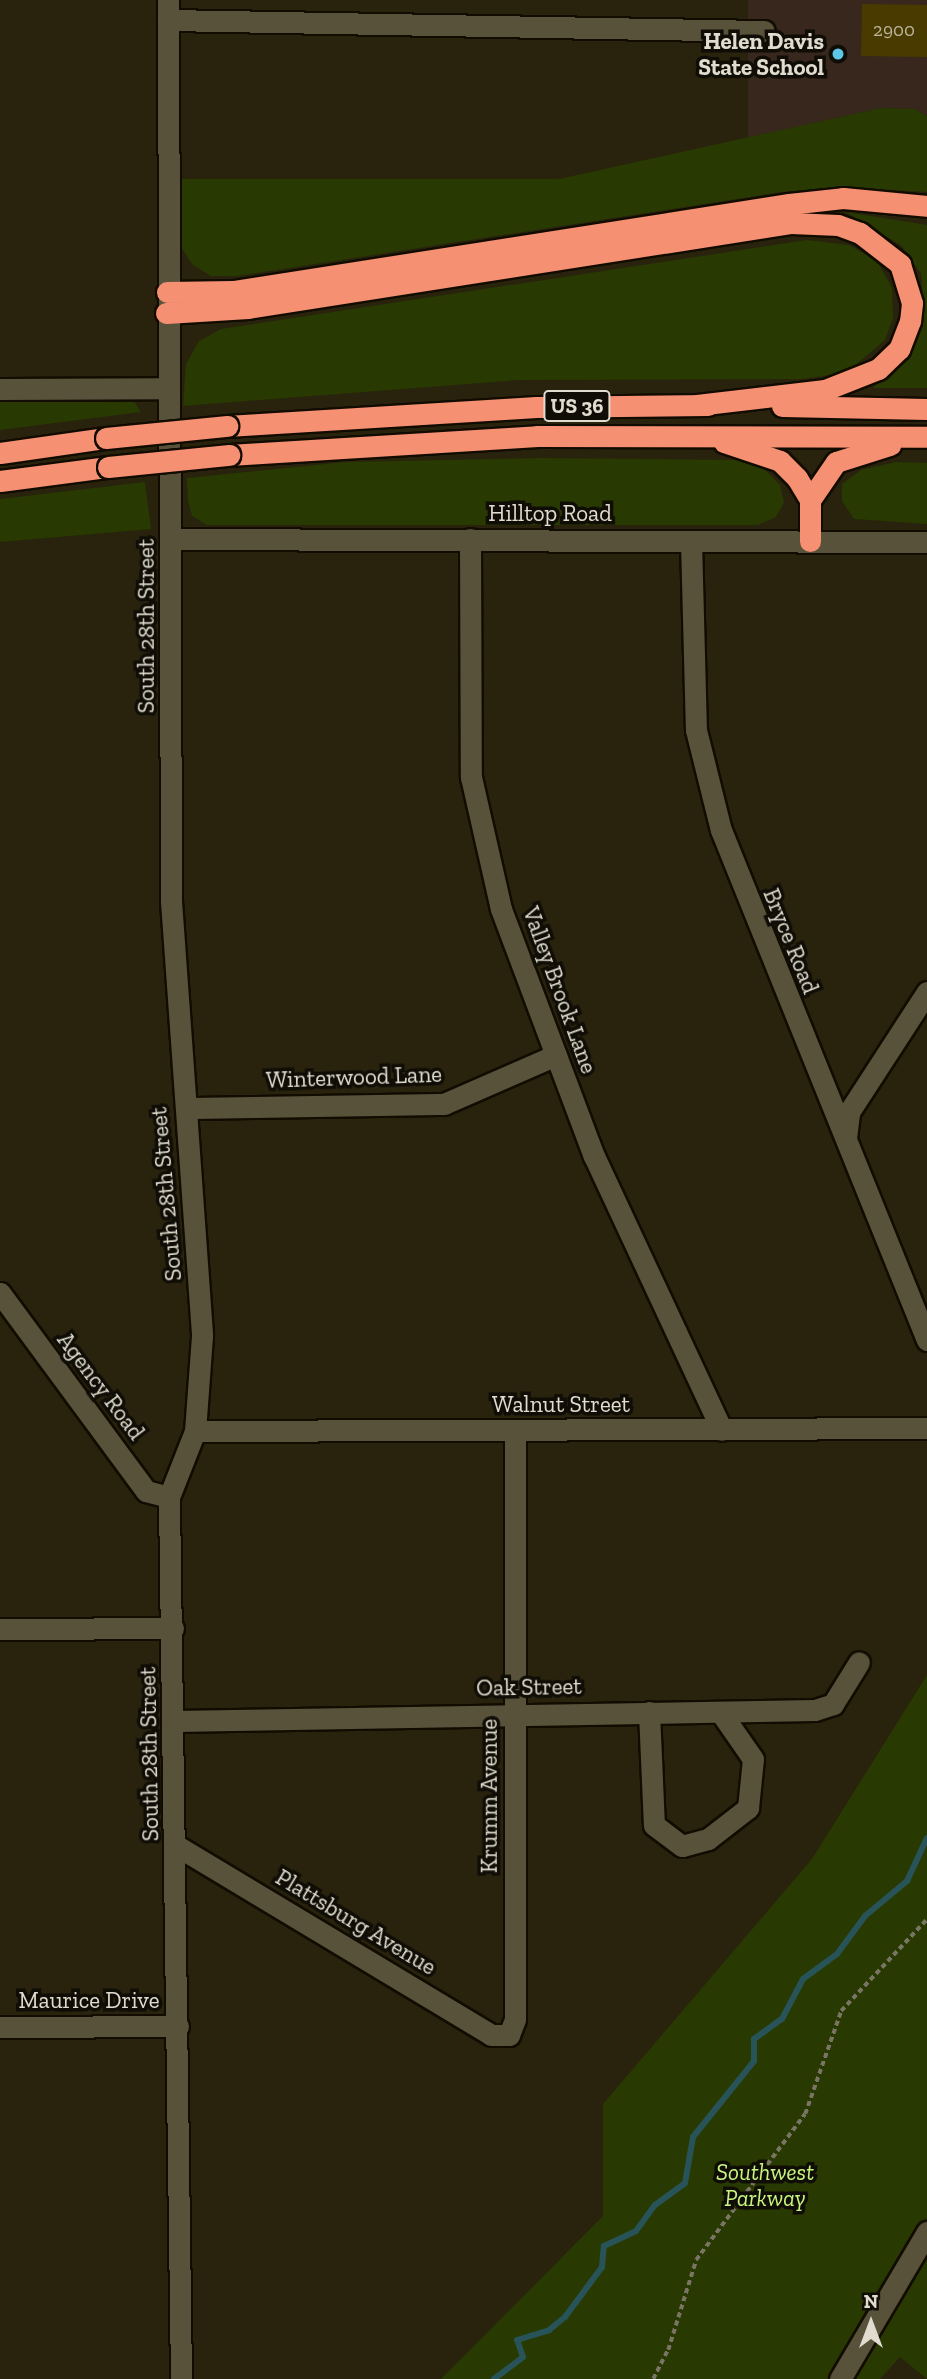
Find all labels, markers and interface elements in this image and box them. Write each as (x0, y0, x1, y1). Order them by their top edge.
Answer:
house number: 2900 (873, 19, 915, 41)
place label: Helen Davis State School (698, 27, 824, 81)
marker: Helen Davis State School (830, 46, 846, 62)
road number: US 36 (542, 388, 612, 424)
street label: Hilltop Road (488, 499, 612, 527)
street label: South 28th Street (132, 538, 160, 714)
street label: Bryce Road (757, 884, 825, 998)
street label: Valley Brook Lane (517, 903, 603, 1077)
street label: Winterwood Lane (265, 1060, 443, 1094)
street label: South 28th Street (145, 1106, 187, 1282)
street label: Agency Road (51, 1326, 151, 1446)
street label: Walnut Street (492, 1390, 630, 1418)
street label: South 28th Street (134, 1666, 164, 1842)
street label: Oak Street (476, 1672, 582, 1702)
street label: Krumm Avenue (475, 1718, 503, 1874)
street label: Plattsburg Avenue (270, 1863, 442, 1981)
street label: Maurice Drive (19, 1986, 159, 2014)
park label: Southwest Parkway (716, 2158, 814, 2212)
north arrow (836, 2288, 906, 2358)
text: N (864, 2290, 878, 2313)

